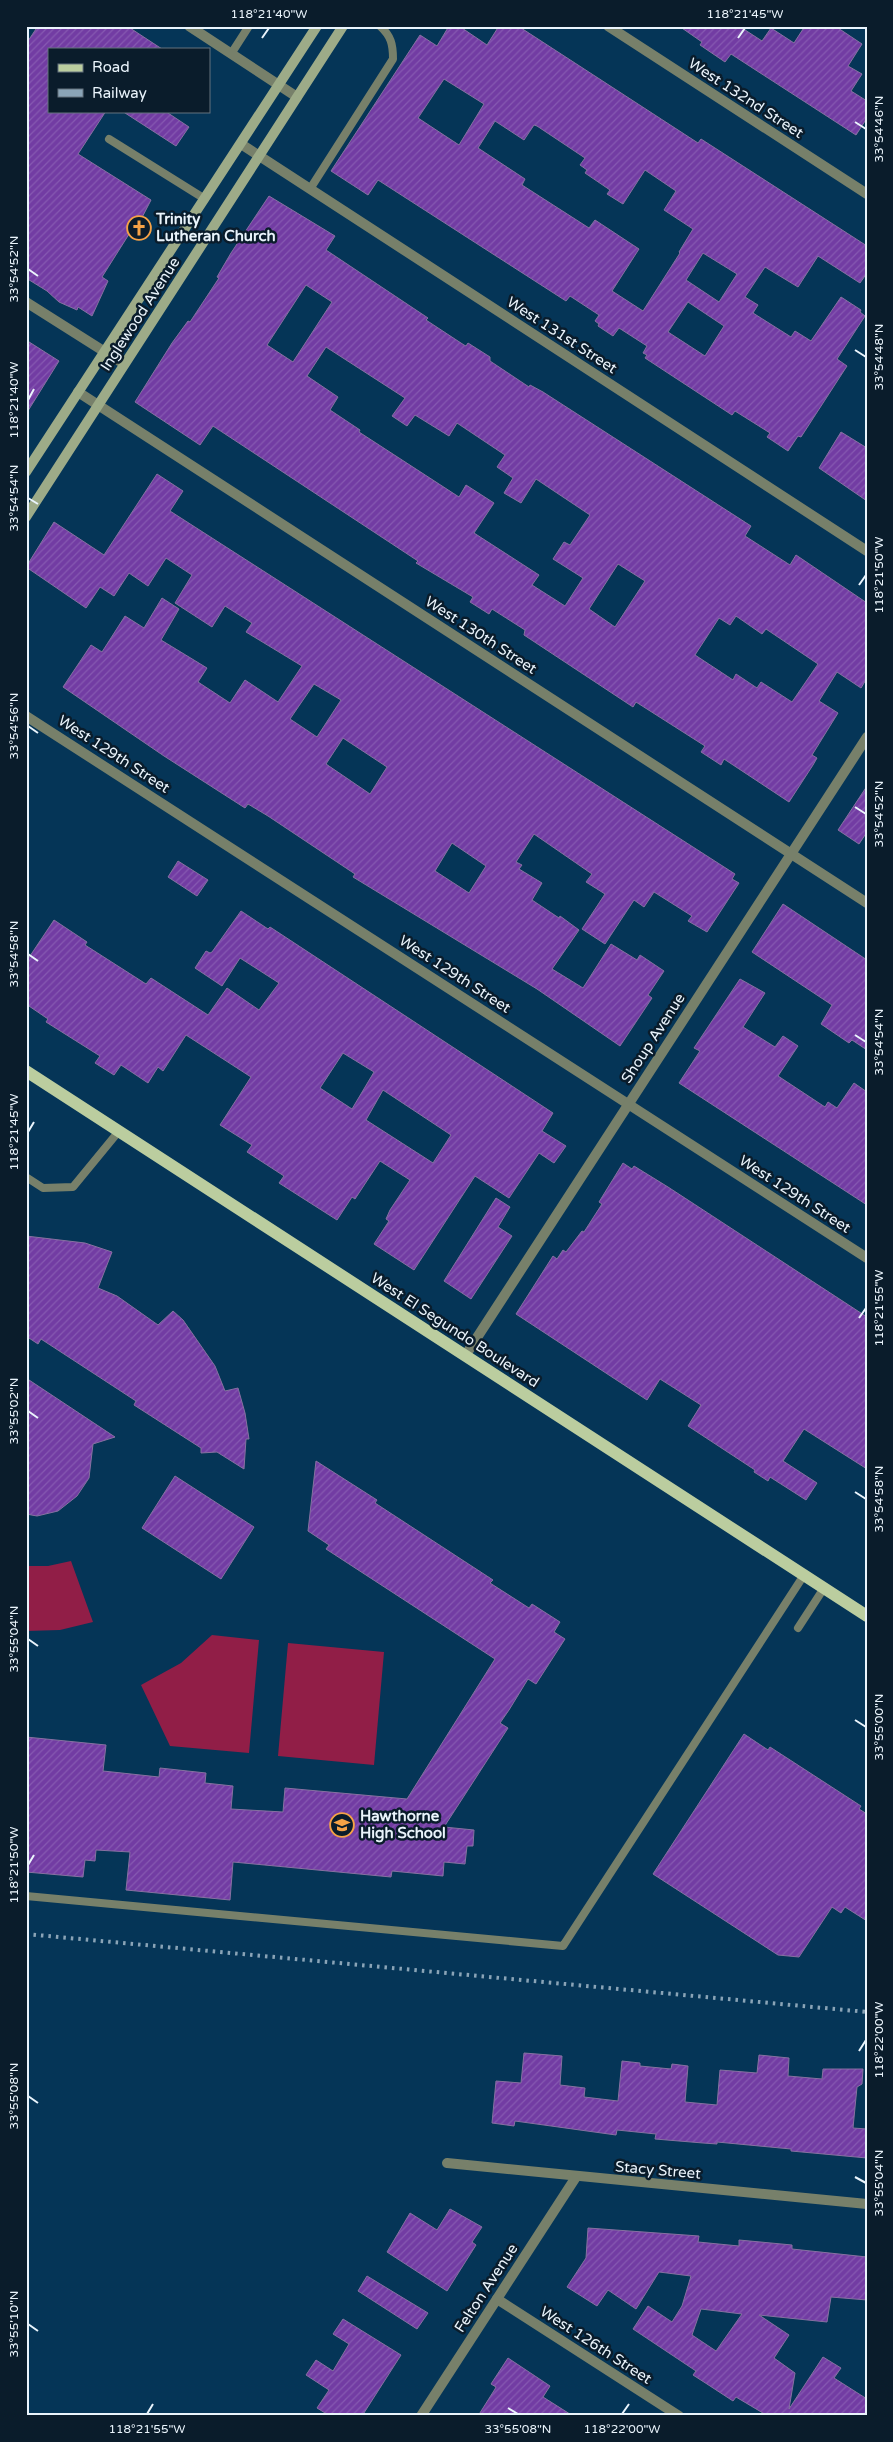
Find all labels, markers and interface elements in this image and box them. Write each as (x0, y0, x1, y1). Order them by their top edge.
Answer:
text: 118°21'40"W (230, 7, 308, 21)
text: 118°21'45"W (706, 7, 784, 21)
legend (48, 48, 210, 112)
street label: West 132nd Street (685, 54, 807, 142)
text: Road (92, 58, 130, 76)
text: Railway (92, 84, 147, 102)
text: 33°54'46"N (872, 96, 886, 163)
place label: Trinity Lutheran Church (155, 210, 276, 245)
church icon: Trinity Lutheran Church (126, 215, 152, 241)
text: 33°54'52"N (7, 236, 21, 303)
street label: Inglewood Avenue (97, 254, 183, 374)
street label: West 131st Street (504, 293, 621, 377)
text: 33°54'48"N (872, 324, 886, 391)
text: 118°21'40"W (7, 361, 21, 439)
text: 33°54'54"N (7, 465, 21, 532)
text: 118°21'50"W (872, 536, 886, 614)
street label: West 130th Street (422, 592, 540, 678)
text: 33°54'56"N (7, 693, 21, 760)
street label: West 129th Street (55, 711, 173, 797)
text: 33°54'52"N (872, 781, 886, 848)
text: 33°54'58"N (7, 921, 21, 988)
street label: West 129th Street (396, 931, 514, 1017)
street label: Shoup Avenue (617, 990, 689, 1086)
text: 33°54'54"N (872, 1009, 886, 1076)
text: 118°21'45"W (7, 1093, 21, 1171)
street label: West 129th Street (736, 1151, 854, 1237)
street label: West El Segundo Boulevard (368, 1269, 542, 1391)
text: 118°21'55"W (872, 1269, 886, 1347)
text: 33°55'02"N (7, 1378, 21, 1445)
text: 33°54'58"N (872, 1466, 886, 1533)
text: 33°55'04"N (7, 1606, 21, 1673)
text: 33°55'00"N (872, 1694, 886, 1761)
place label: Hawthorne High School (360, 1807, 446, 1843)
school or university icon: Hawthorne High School (329, 1812, 355, 1838)
text: 118°21'50"W (7, 1826, 21, 1904)
text: 118°22'00"W (872, 2001, 886, 2079)
text: 33°55'08"N (7, 2063, 21, 2130)
text: 33°55'04"N (872, 2150, 886, 2217)
street label: Stacy Street (614, 2157, 702, 2183)
street label: Felton Avenue (451, 2240, 521, 2336)
text: 33°55'10"N (7, 2291, 21, 2358)
street label: West 126th Street (537, 2302, 655, 2388)
text: 118°21'55"W (108, 2422, 186, 2436)
text: 33°55'08"N (485, 2422, 552, 2436)
text: 118°22'00"W (583, 2422, 661, 2436)

